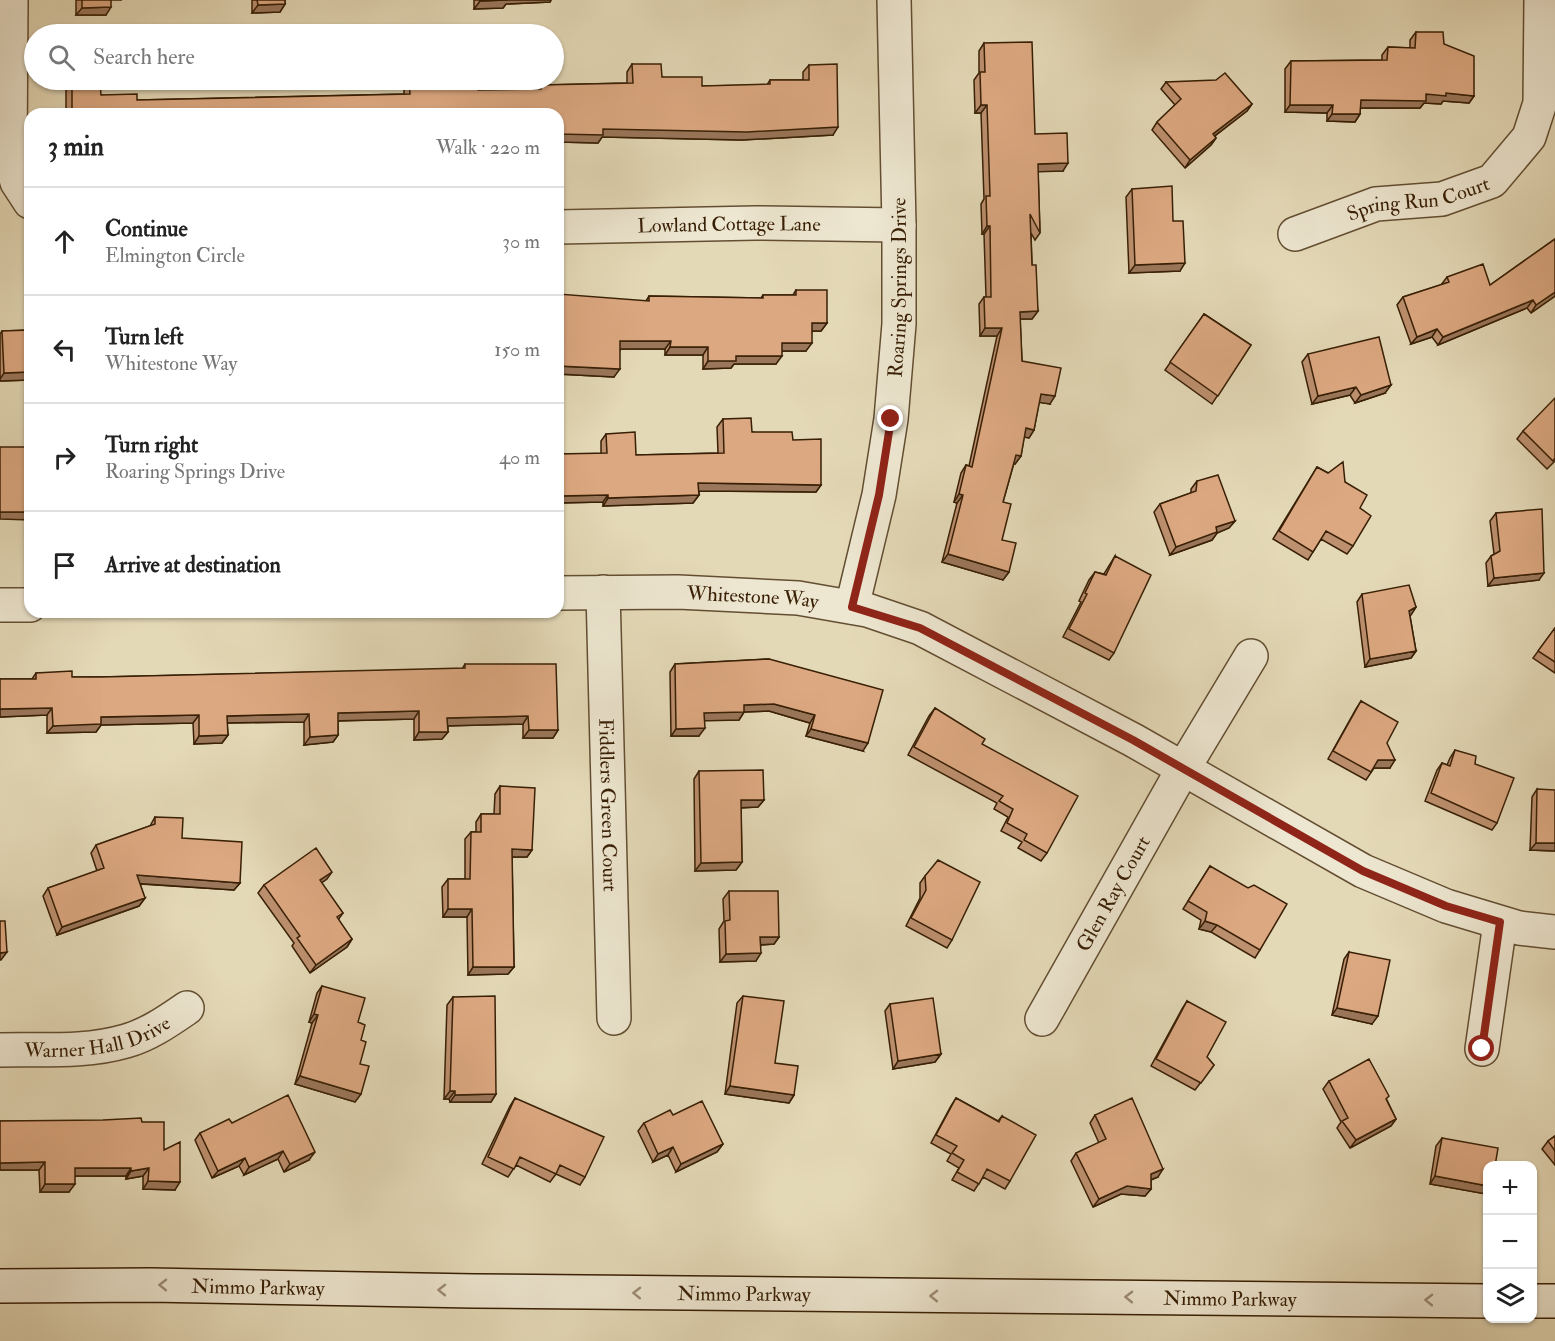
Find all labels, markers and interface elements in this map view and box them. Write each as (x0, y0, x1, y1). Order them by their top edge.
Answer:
search box (24, 24, 564, 90)
icon: search (45, 41, 78, 74)
text: Search here (93, 43, 195, 71)
text: 3 min (48, 131, 104, 163)
text: Walk · 220 m (436, 135, 540, 160)
street label: Spring Run Court (1343, 171, 1493, 227)
street label: Roaring Springs Drive (883, 197, 913, 378)
street label: Lowland Cottage Lane (637, 211, 821, 238)
text: Continue (105, 215, 188, 243)
icon: ahead (48, 225, 81, 258)
text: 30 m (502, 229, 540, 254)
text: Elmington Circle (105, 243, 245, 268)
text: Turn left (105, 323, 184, 351)
icon: left (48, 333, 81, 366)
text: 150 m (494, 337, 540, 362)
text: Whitestone Way (105, 351, 237, 376)
route end (877, 405, 903, 431)
text: Turn right (105, 431, 198, 459)
icon: right (48, 441, 81, 474)
text: 40 m (499, 445, 540, 470)
text: Roaring Springs Drive (105, 459, 285, 484)
icon: arrive (48, 549, 81, 582)
text: Arrive at destination (105, 551, 281, 579)
street label: Whitestone Way (685, 580, 822, 615)
street label: Fiddlers Green Court (593, 718, 623, 892)
street label: Glen Ray Court (1071, 831, 1156, 956)
street label: Warner Hall Drive (23, 1010, 175, 1063)
route start (1468, 1035, 1494, 1061)
map controls (1483, 1161, 1537, 1323)
button: + (1483, 1161, 1537, 1215)
button: − (1483, 1215, 1537, 1269)
button: layers (1483, 1269, 1537, 1323)
street label: Nimmo Parkway (191, 1274, 326, 1301)
one-way arrow (158, 1279, 167, 1291)
street label: Nimmo Parkway (677, 1281, 812, 1307)
one-way arrow (437, 1284, 446, 1296)
street label: Nimmo Parkway (1163, 1286, 1298, 1312)
one-way arrow (632, 1287, 641, 1299)
one-way arrow (930, 1290, 939, 1302)
one-way arrow (1125, 1291, 1134, 1303)
one-way arrow (1425, 1294, 1434, 1306)

